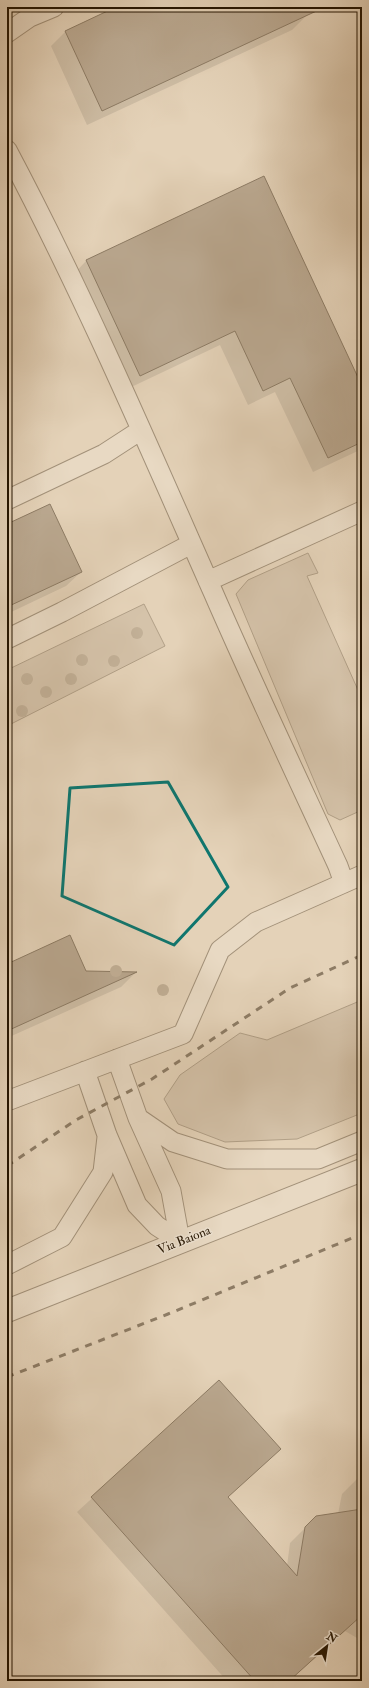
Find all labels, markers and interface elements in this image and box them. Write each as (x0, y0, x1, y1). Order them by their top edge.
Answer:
street label: Via Baiona (155, 1222, 214, 1258)
north arrow (307, 1626, 347, 1666)
text: N (323, 1629, 340, 1646)

